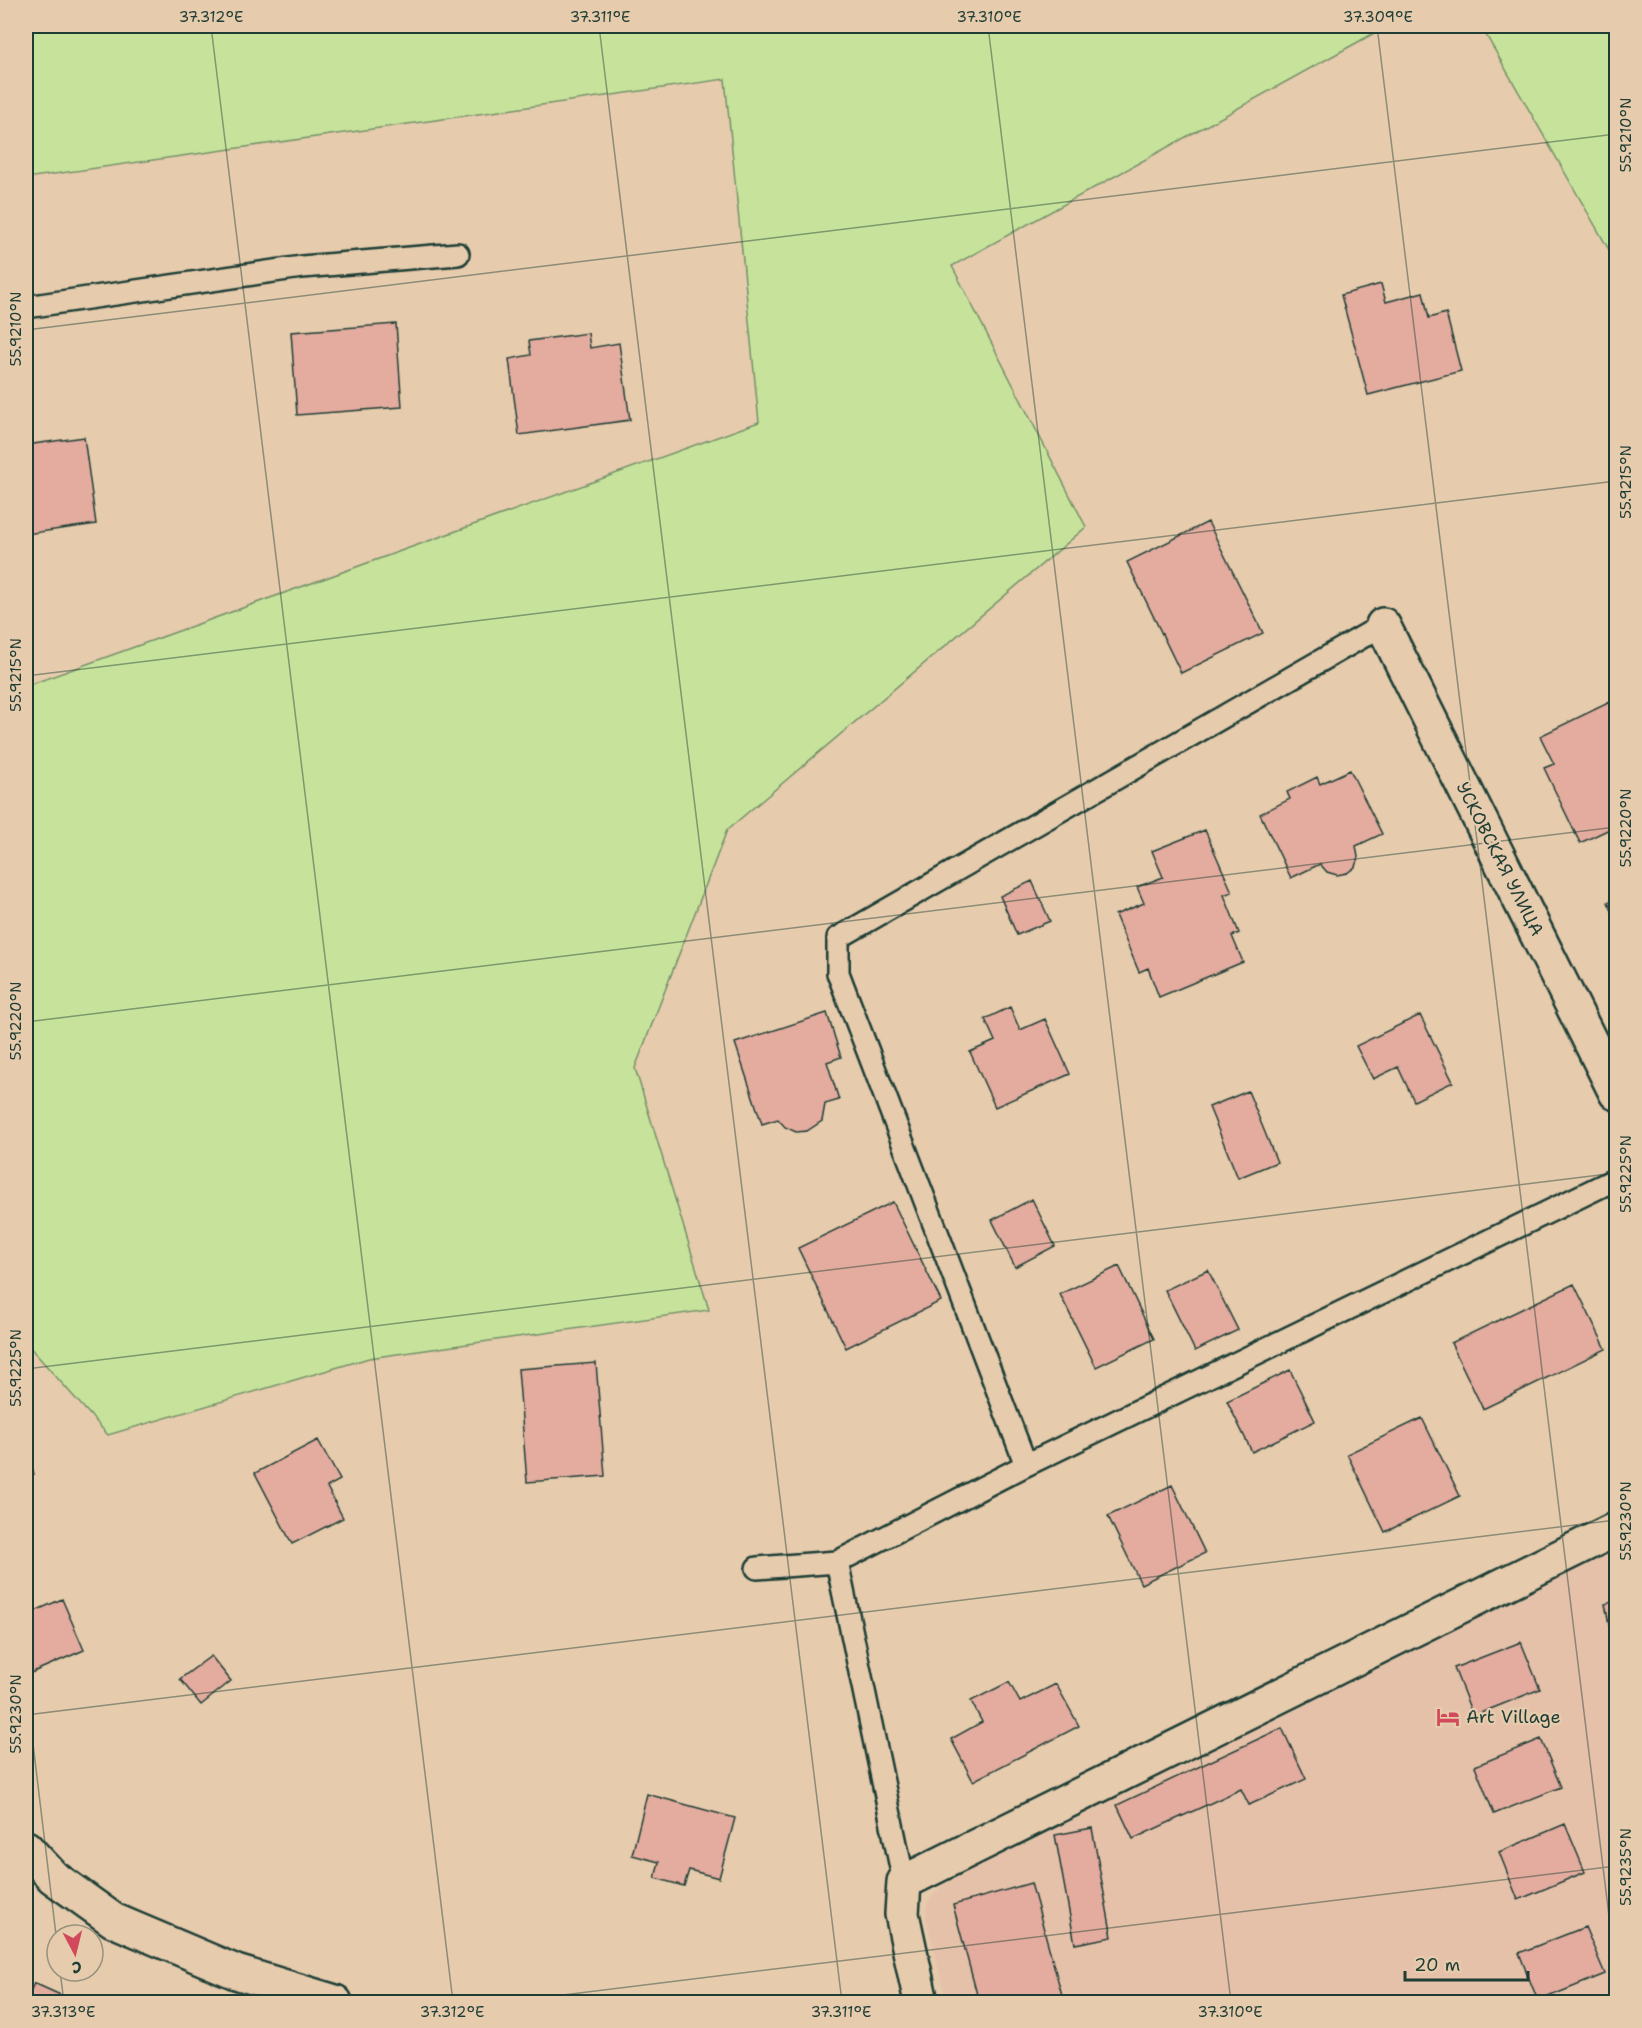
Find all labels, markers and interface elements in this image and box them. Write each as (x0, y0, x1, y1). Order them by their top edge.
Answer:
text: 37.312°E (179, 7, 243, 27)
text: 37.311°E (570, 7, 630, 27)
text: 37.310°E (956, 7, 1022, 27)
text: 37.309°E (1343, 7, 1413, 27)
text: 55.9210°N (1616, 98, 1636, 172)
text: 55.9210°N (6, 292, 26, 366)
text: 55.9215°N (1616, 445, 1636, 519)
text: 55.9215°N (6, 638, 26, 712)
street label: УСКОВСКАЯ УЛИЦА (1451, 778, 1549, 940)
text: 55.9220°N (1616, 788, 1636, 868)
text: 55.9220°N (6, 981, 26, 1061)
text: 55.9225°N (1616, 1135, 1636, 1213)
text: 55.9225°N (6, 1329, 26, 1407)
text: 55.9230°N (1616, 1481, 1636, 1561)
text: 55.9230°N (6, 1674, 26, 1754)
hotel icon: Art Village (1435, 1704, 1461, 1730)
place label: Art Village (1466, 1705, 1561, 1729)
text: 55.9235°N (1616, 1828, 1636, 1906)
north arrow (45, 1923, 105, 1983)
scale bar (1405, 1944, 1528, 1982)
text: 20 m (1414, 1953, 1460, 1977)
text: С (70, 1956, 83, 1978)
text: 37.313°E (31, 2002, 95, 2022)
text: 37.312°E (420, 2002, 484, 2022)
text: 37.311°E (811, 2002, 871, 2022)
text: 37.310°E (1197, 2002, 1263, 2022)

